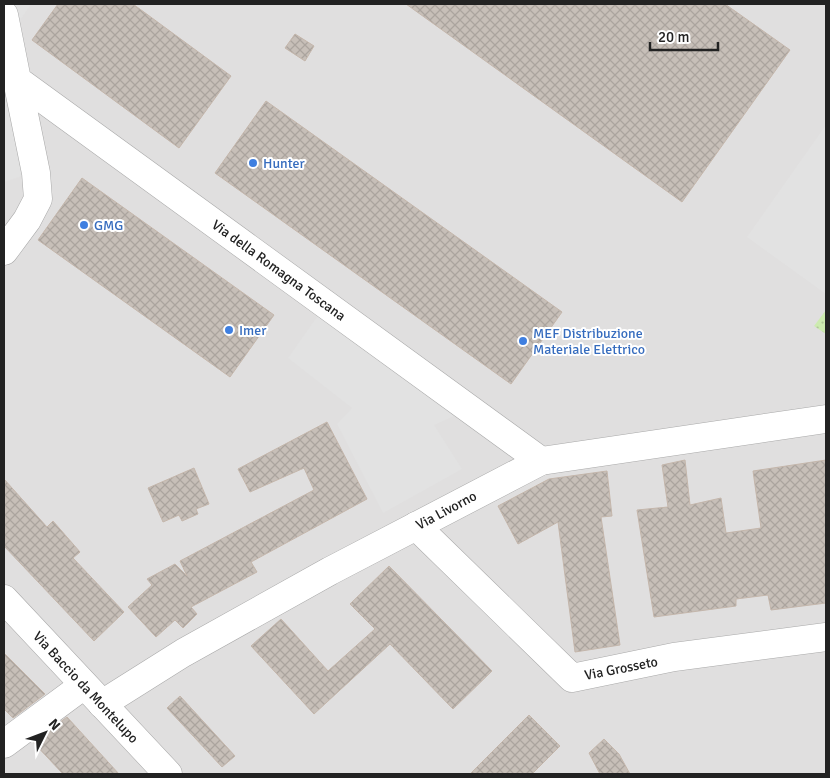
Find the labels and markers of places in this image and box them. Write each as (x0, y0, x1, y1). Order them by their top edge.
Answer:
place label: Hunter (263, 155, 306, 172)
marker: Hunter (247, 157, 259, 169)
place label: GMG (94, 217, 123, 234)
marker: GMG (78, 219, 90, 231)
place label: Imer (239, 322, 267, 339)
marker: Imer (223, 324, 235, 336)
place label: MEF Distribuzione Materiale Elettrico (533, 325, 645, 358)
marker: MEF Distribuzione Materiale Elettrico (517, 335, 529, 347)

